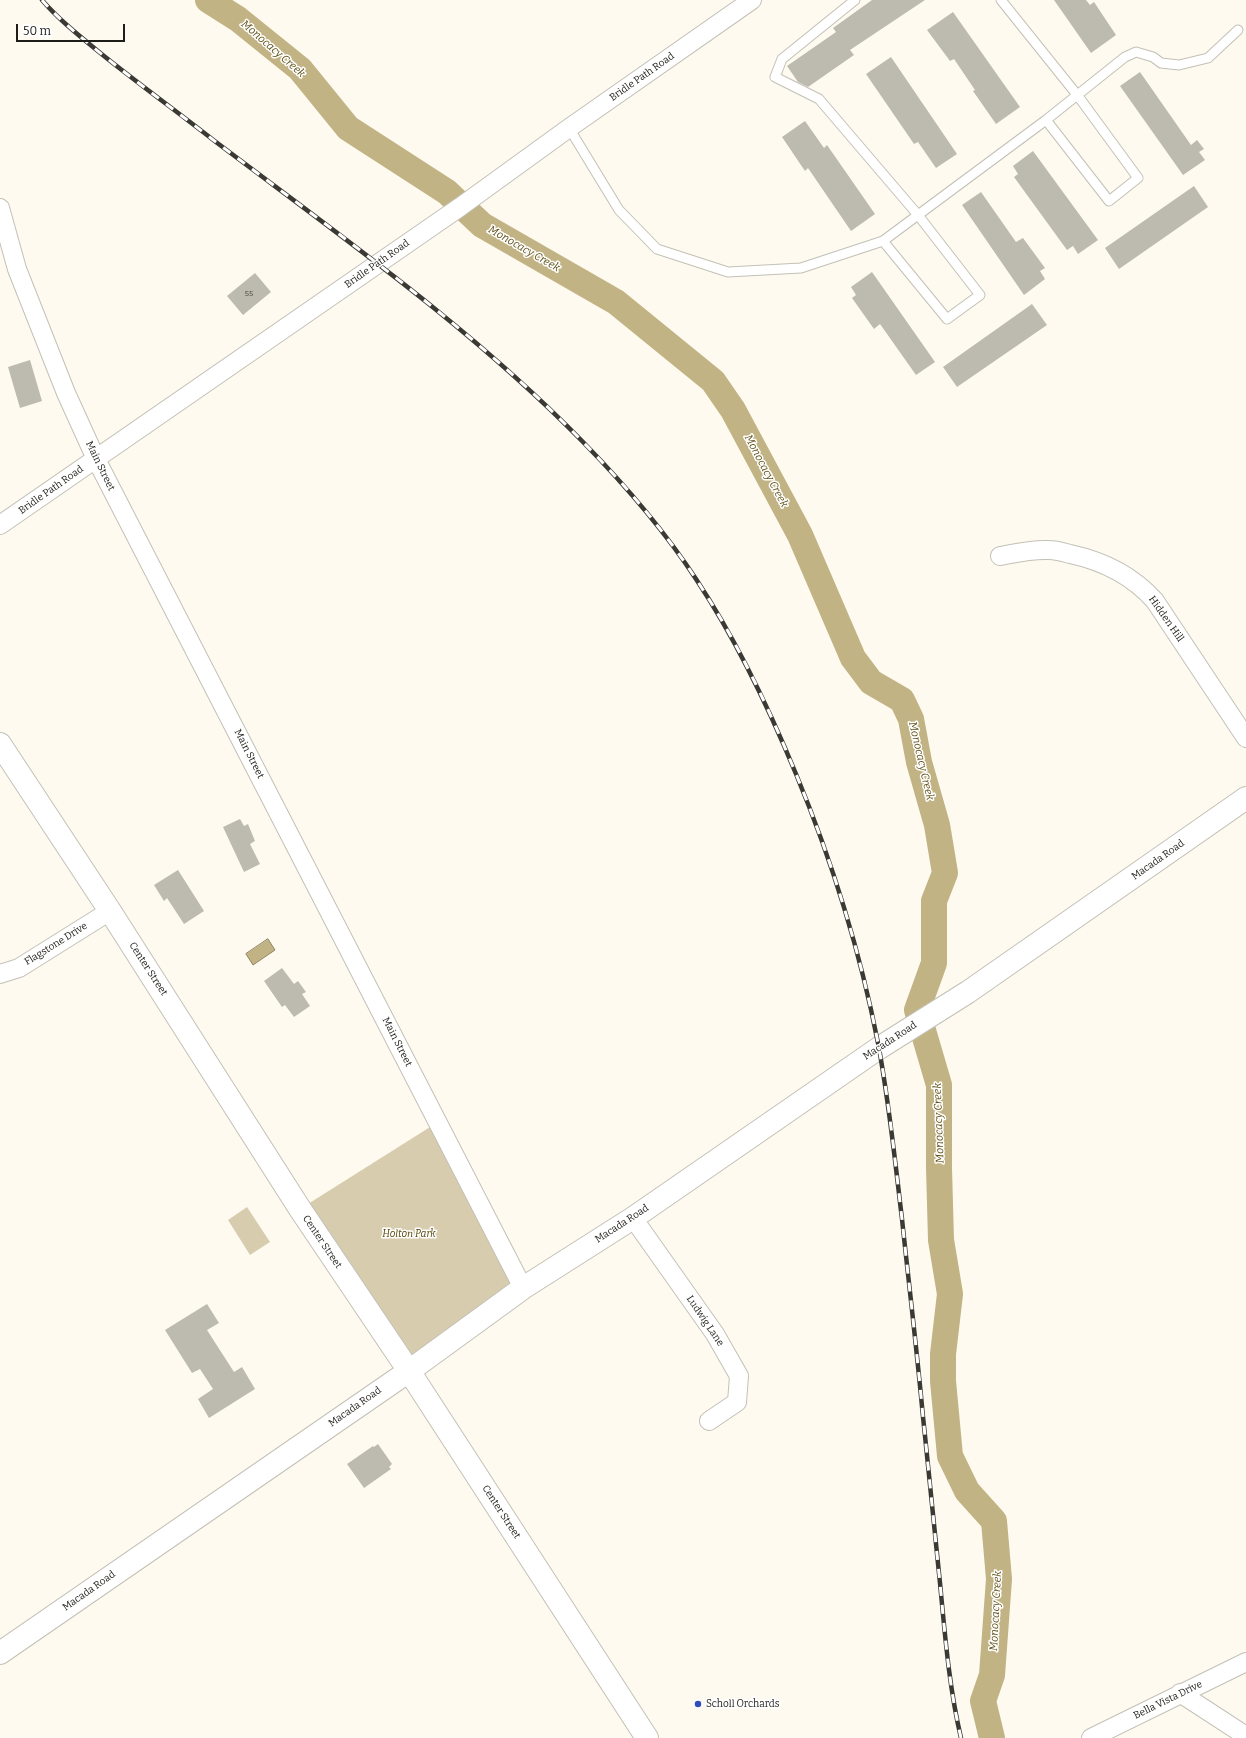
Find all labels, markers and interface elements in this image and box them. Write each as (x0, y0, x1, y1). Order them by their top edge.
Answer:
scale bar (18, 16, 127, 42)
water label: Monocacy Creek (238, 18, 308, 80)
text: 50 m (23, 24, 51, 38)
street label: Bridle Path Road (607, 50, 677, 104)
water label: Monocacy Creek (486, 223, 562, 275)
street label: Bridle Path Road (342, 237, 412, 291)
house number: 55 (245, 289, 253, 299)
water label: Monocacy Creek (741, 432, 791, 510)
street label: Main Street (83, 439, 117, 493)
street label: Bridle Path Road (16, 463, 86, 517)
street label: Hidden Hill (1146, 594, 1186, 644)
water label: Monocacy Creek (906, 720, 936, 802)
street label: Main Street (231, 727, 267, 781)
street label: Macada Road (1129, 837, 1187, 883)
street label: Flagstone Drive (22, 920, 90, 968)
street label: Center Street (126, 940, 170, 998)
street label: Main Street (379, 1015, 415, 1069)
street label: Macada Road (861, 1019, 919, 1063)
water label: Monocacy Creek (931, 1083, 947, 1163)
street label: Macada Road (593, 1202, 651, 1246)
street label: Center Street (300, 1213, 344, 1271)
park label: Holton Park (382, 1228, 436, 1240)
street label: Ludwig Lane (684, 1293, 726, 1349)
street label: Macada Road (326, 1384, 384, 1430)
street label: Center Street (479, 1483, 523, 1541)
street label: Macada Road (60, 1568, 118, 1614)
water label: Monocacy Creek (987, 1570, 1005, 1652)
street label: Bella Vista Drive (1132, 1678, 1204, 1722)
place label: Scholl Orchards (706, 1698, 780, 1710)
marker: Scholl Orchards (693, 1699, 703, 1709)

